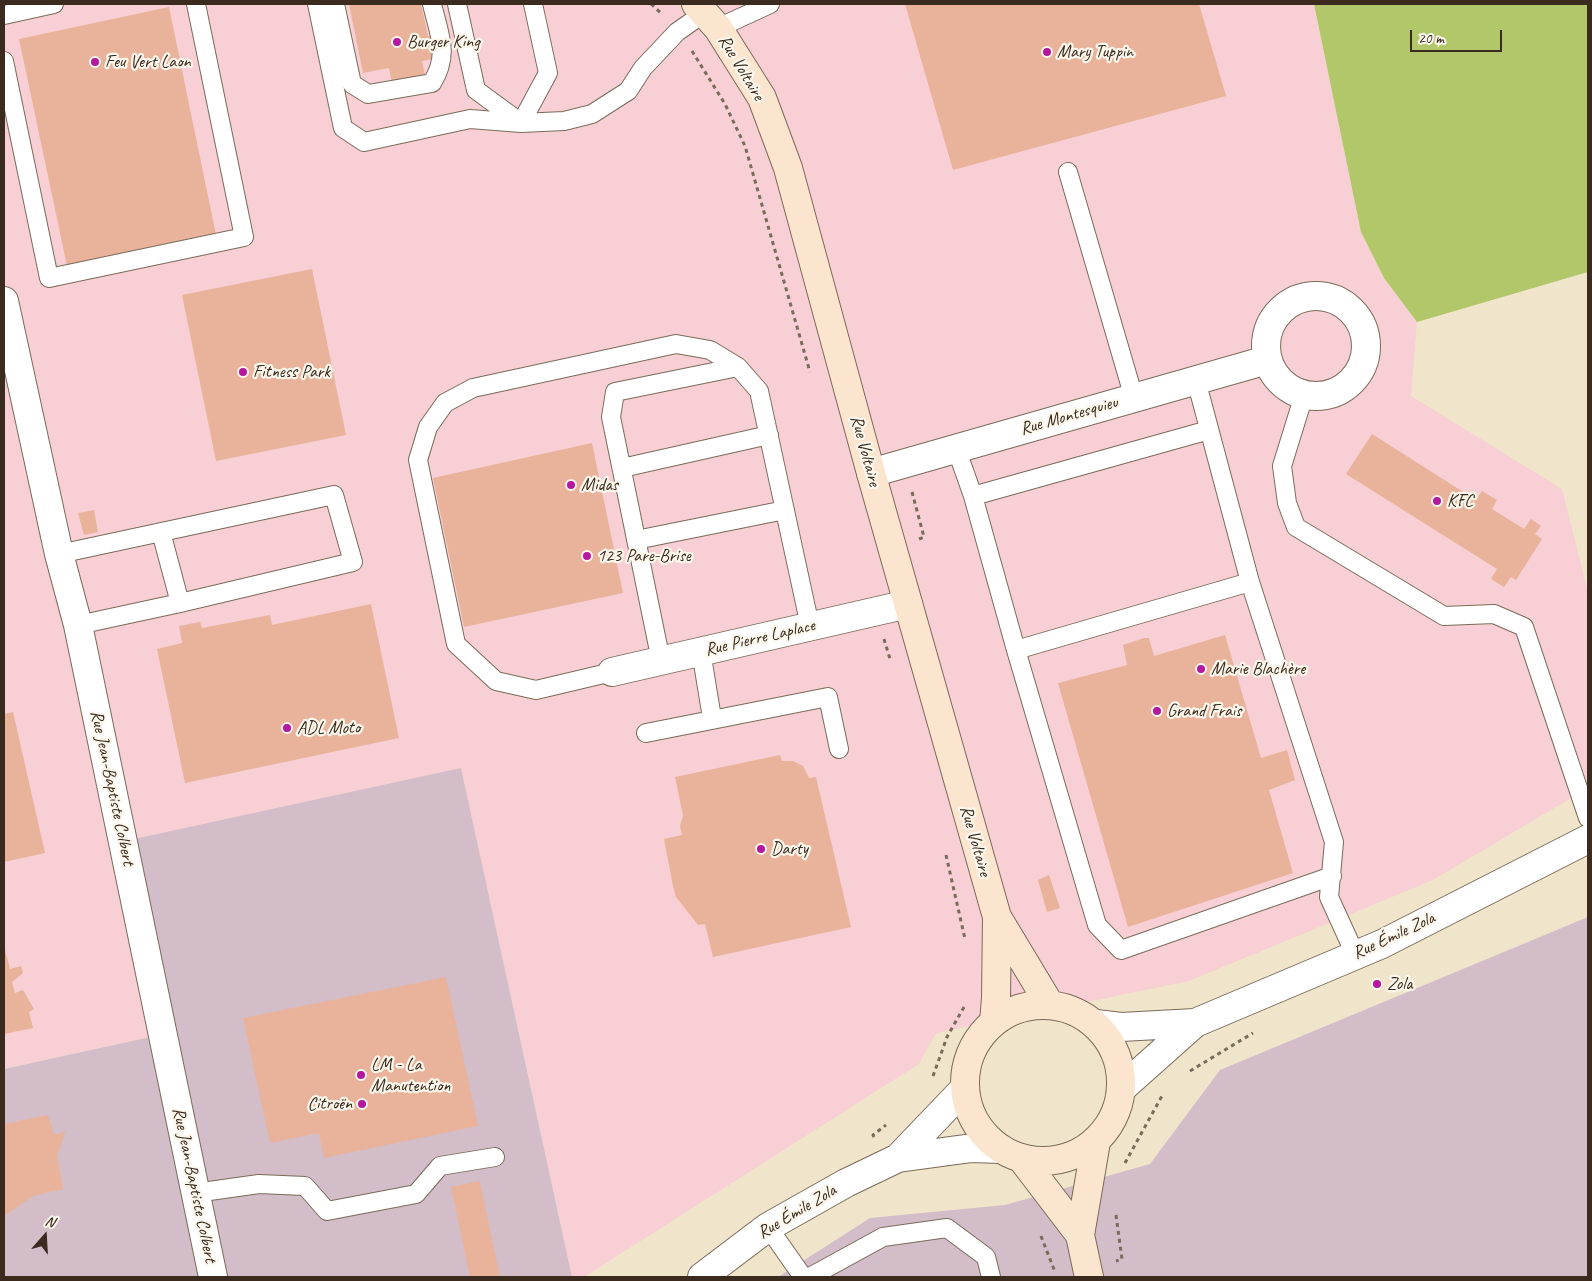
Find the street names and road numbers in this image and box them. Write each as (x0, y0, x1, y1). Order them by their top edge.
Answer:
street label: Rue Voltaire (713, 31, 769, 105)
street label: Rue Montesquieu (1018, 392, 1120, 440)
street label: Rue Voltaire (845, 413, 885, 489)
street label: Rue Pierre Laplace (703, 615, 817, 661)
street label: Rue Jean-Baptiste Colbert (85, 708, 139, 868)
street label: Rue Voltaire (955, 803, 995, 879)
street label: Rue Émile Zola (1350, 908, 1438, 964)
street label: Rue Jean-Baptiste Colbert (167, 1105, 221, 1265)
street label: Rue Émile Zola (754, 1180, 840, 1244)

